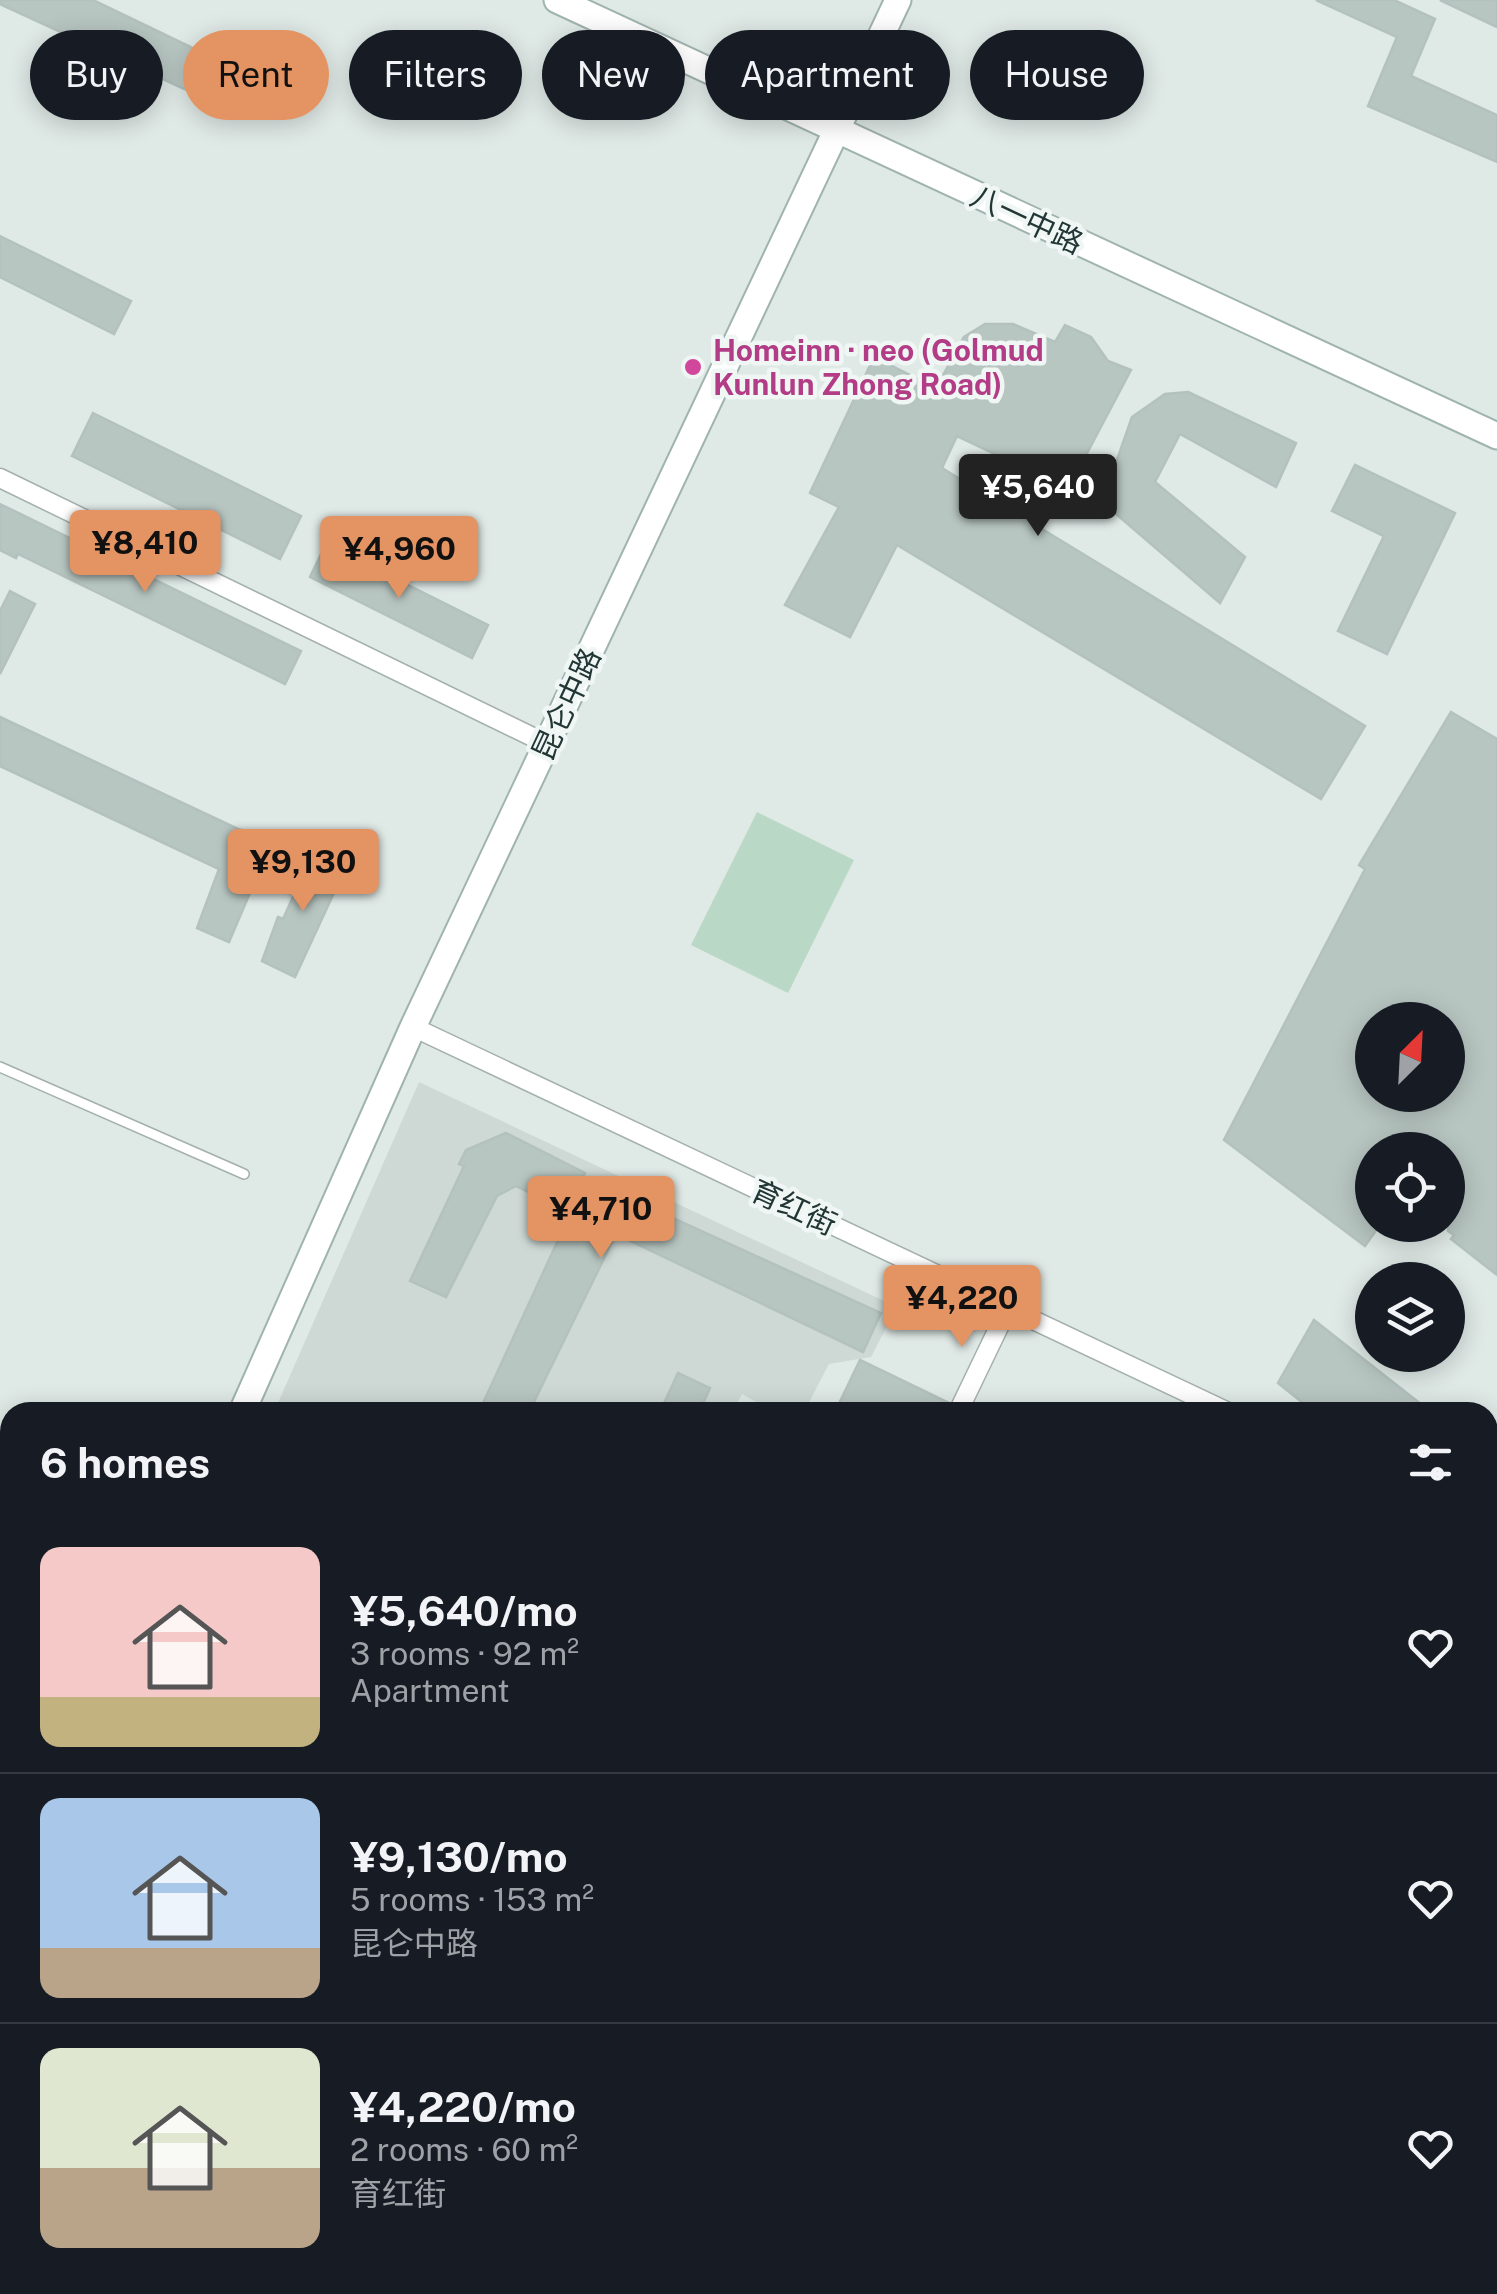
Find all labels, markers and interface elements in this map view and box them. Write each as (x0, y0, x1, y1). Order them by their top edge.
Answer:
chip: Buy (30, 30, 163, 120)
chip: Rent (183, 30, 329, 120)
chip: Filters (349, 30, 522, 120)
chip: New (542, 30, 685, 120)
chip: Apartment (705, 30, 950, 120)
chip: House (970, 30, 1144, 120)
street label: 八一中路 (965, 177, 1089, 261)
place label: Homeinn · neo (Golmud Kunlun Zhong Road) (713, 332, 1044, 402)
marker: Homeinn · neo (Golmud Kunlun Zhong Road) (682, 356, 704, 378)
pin: ¥5,640 (957, 454, 1119, 539)
text: ¥5,640 (981, 468, 1095, 505)
pin: ¥8,410 (64, 510, 226, 595)
pin: ¥4,960 (318, 516, 480, 601)
text: ¥8,410 (92, 524, 198, 561)
text: ¥4,960 (342, 530, 456, 567)
street label: 昆仑中路 (524, 642, 608, 766)
pin: ¥9,130 (222, 829, 384, 914)
text: ¥9,130 (250, 843, 356, 880)
north arrow (1355, 1002, 1465, 1112)
map controls (1355, 1002, 1465, 1372)
button: locate (1355, 1132, 1465, 1242)
street label: 育红街 (746, 1172, 842, 1242)
pin: ¥4,710 (520, 1176, 682, 1261)
text: ¥4,710 (550, 1190, 652, 1227)
button: layers (1355, 1262, 1465, 1372)
pin: ¥4,220 (881, 1265, 1043, 1350)
text: ¥4,220 (906, 1279, 1018, 1316)
icon: filters (1403, 1435, 1458, 1490)
text: 6 homes (40, 1438, 210, 1487)
text: ¥5,640/mo (350, 1586, 578, 1635)
icon: home (120, 1587, 240, 1707)
icon: heart (1403, 1620, 1458, 1675)
text: 3 rooms · 92 m² (350, 1635, 579, 1672)
text: Apartment (350, 1672, 510, 1709)
text: ¥9,130/mo (350, 1832, 568, 1881)
icon: home (120, 1838, 240, 1958)
icon: heart (1403, 1871, 1458, 1926)
text: 5 rooms · 153 m² (350, 1881, 594, 1918)
text: 昆仑中路 (350, 1925, 478, 1962)
text: ¥4,220/mo (350, 2082, 576, 2131)
icon: home (120, 2088, 240, 2208)
icon: heart (1403, 2121, 1458, 2176)
text: 2 rooms · 60 m² (350, 2131, 578, 2168)
text: 育红街 (350, 2175, 446, 2212)

